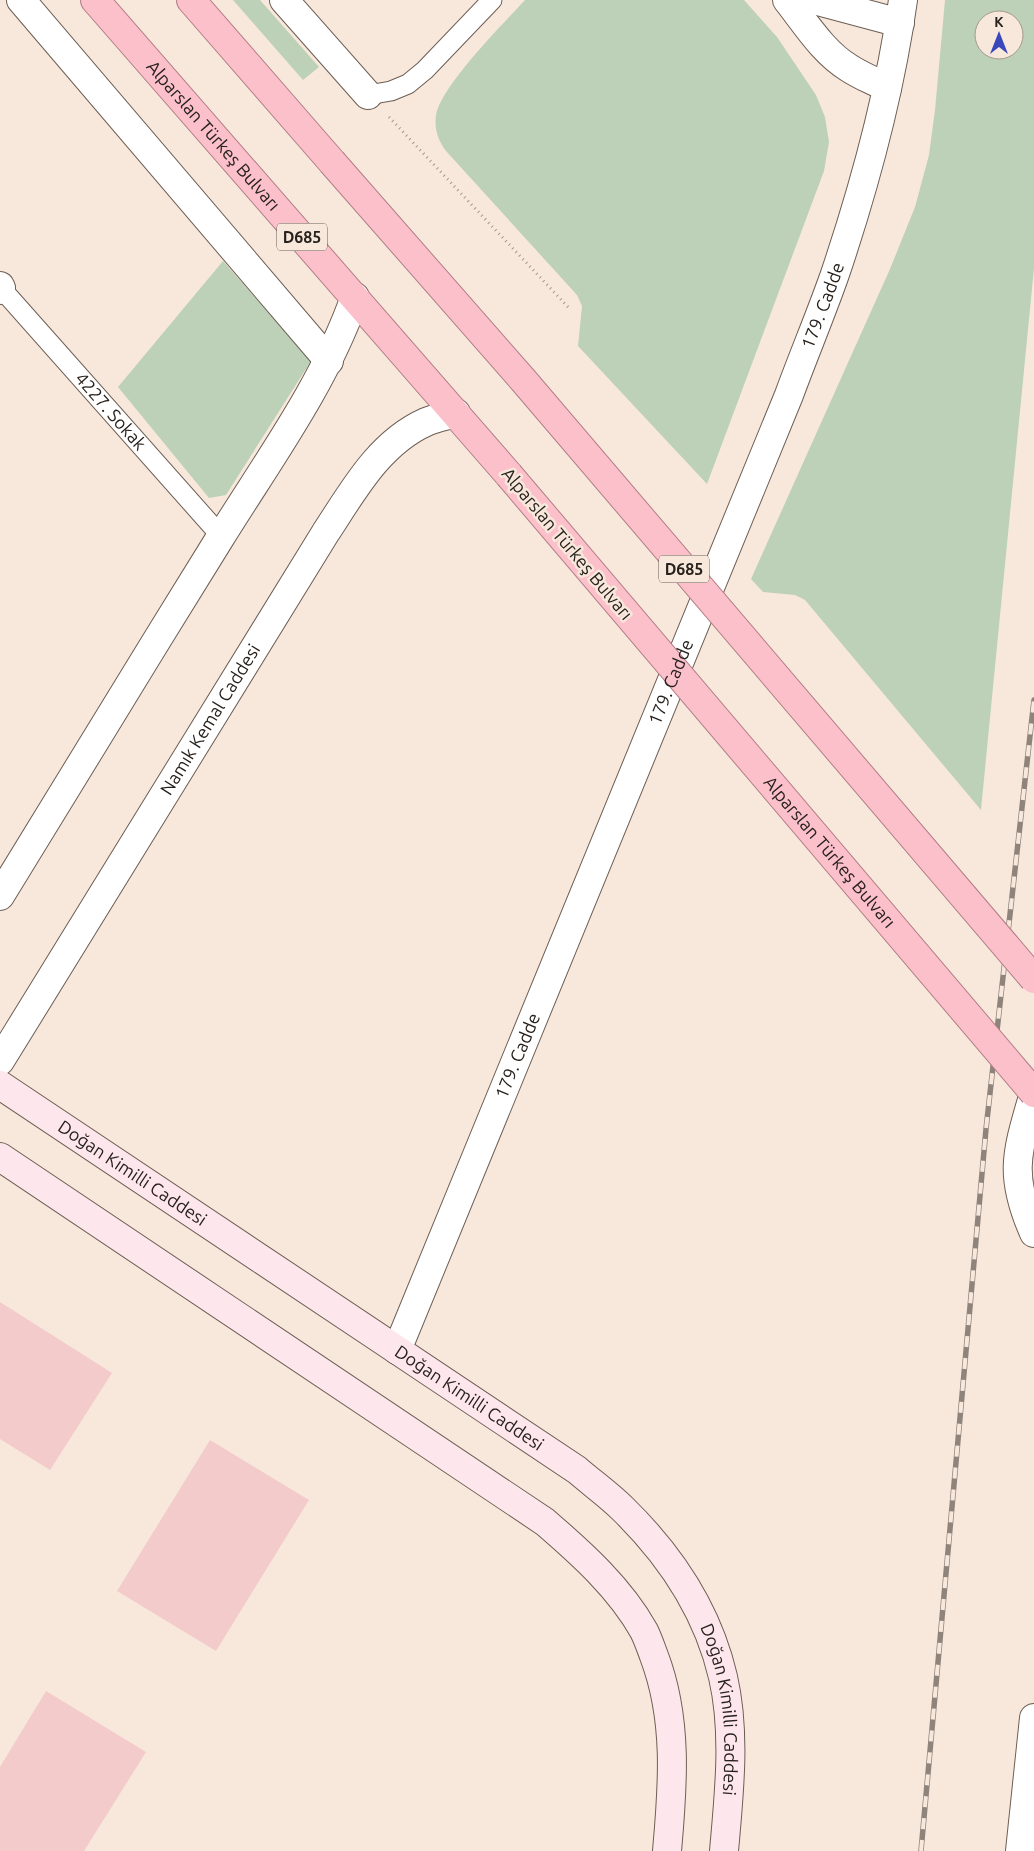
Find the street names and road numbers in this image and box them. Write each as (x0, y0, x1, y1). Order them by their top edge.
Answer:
street label: Alparslan Türkeş Bulvarı (143, 56, 285, 214)
road number: D685 (277, 223, 327, 250)
street label: 179. Cadde (797, 260, 847, 351)
street label: 4227. Sokak (72, 368, 151, 454)
street label: Alparslan Türkeş Bulvarı (498, 463, 637, 623)
road number: D685 (659, 556, 709, 582)
street label: 179. Cadde (644, 636, 697, 727)
street label: Namık Kemal Caddesi (156, 640, 263, 798)
street label: Alparslan Türkeş Bulvarı (760, 772, 900, 931)
street label: 179. Cadde (490, 1010, 543, 1101)
street label: Doğan Kimilli Caddesi (55, 1116, 211, 1229)
street label: Doğan Kimilli Caddesi (392, 1341, 548, 1454)
street label: Doğan Kimilli Caddesi (697, 1620, 741, 1796)

